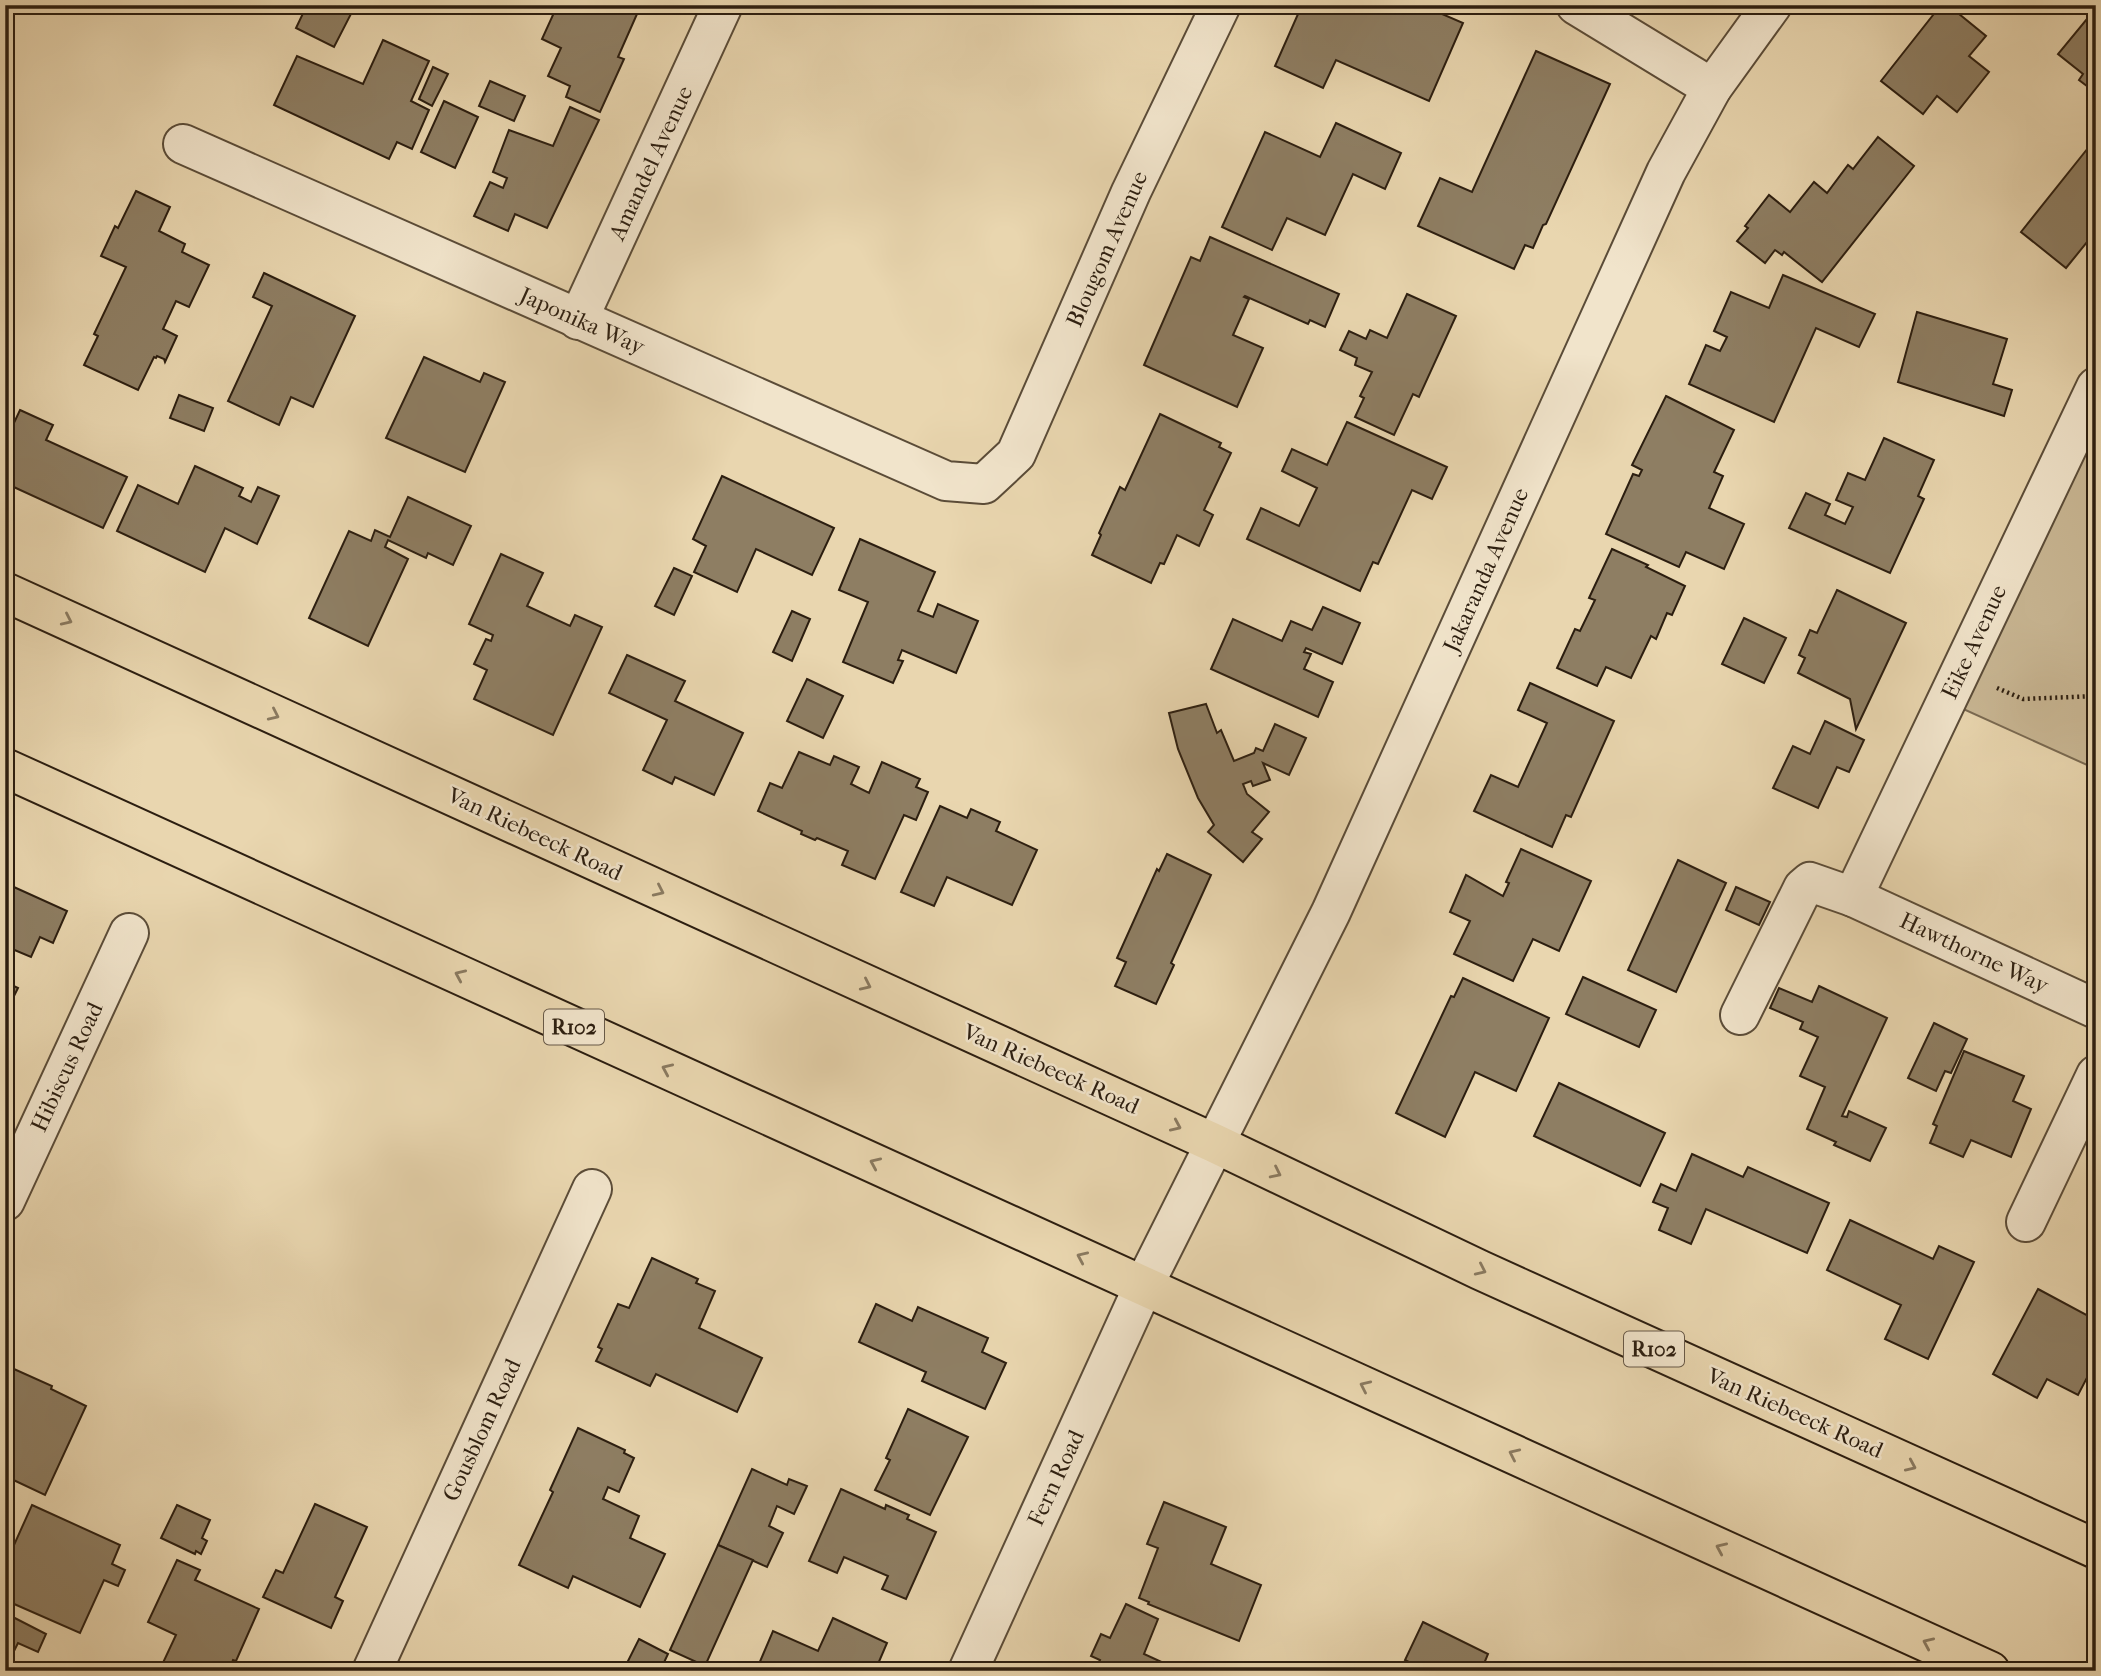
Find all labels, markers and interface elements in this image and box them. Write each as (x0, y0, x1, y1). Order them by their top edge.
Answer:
street label: Amandel Avenue (603, 81, 699, 245)
street label: Blougom Avenue (1061, 167, 1153, 331)
street label: Japonika Way (514, 281, 649, 361)
street label: Jakaranda Avenue (1437, 484, 1534, 658)
street label: Eike Avenue (1936, 581, 2012, 703)
one-way arrow (60, 612, 72, 626)
one-way arrow (267, 707, 279, 721)
street label: Van Riebeeck Road (442, 781, 627, 887)
one-way arrow (652, 883, 664, 897)
street label: Hawthorne Way (1895, 907, 2053, 1000)
one-way arrow (455, 969, 468, 983)
one-way arrow (859, 977, 871, 991)
street label: Hibiscus Road (25, 998, 109, 1136)
road number: R102 (544, 1010, 604, 1044)
street label: Van Riebeeck Road (958, 1018, 1144, 1120)
one-way arrow (662, 1063, 675, 1077)
one-way arrow (1169, 1118, 1181, 1132)
one-way arrow (870, 1157, 882, 1171)
one-way arrow (1268, 1164, 1281, 1178)
one-way arrow (1077, 1251, 1089, 1265)
one-way arrow (1474, 1262, 1486, 1276)
road number: R102 (1624, 1332, 1684, 1366)
street label: Gousblom Road (437, 1354, 527, 1506)
street label: Van Riebeeck Road (1702, 1362, 1888, 1464)
one-way arrow (1359, 1380, 1372, 1394)
street label: Fern Road (1022, 1425, 1090, 1530)
one-way arrow (1509, 1448, 1521, 1462)
one-way arrow (1904, 1457, 1916, 1471)
one-way arrow (1716, 1543, 1728, 1557)
one-way arrow (1923, 1637, 1935, 1651)

